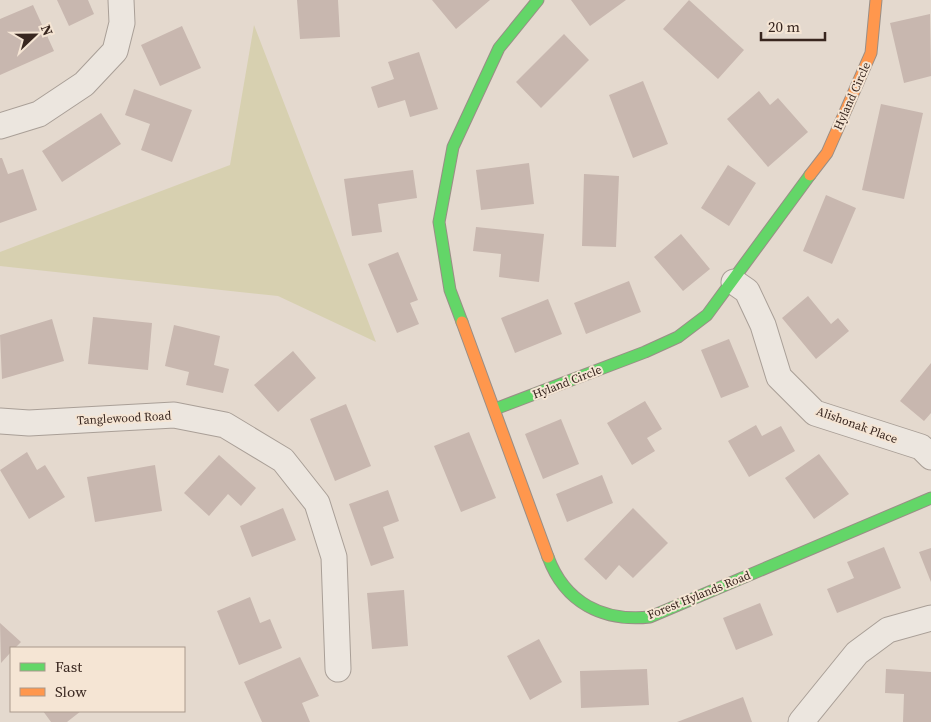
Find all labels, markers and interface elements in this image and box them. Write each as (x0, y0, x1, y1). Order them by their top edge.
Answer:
north arrow (10, 10, 60, 60)
scale bar (761, 10, 825, 42)
text: 20 m (768, 16, 800, 37)
text: N (36, 22, 58, 39)
street label: Hyland Circle (830, 59, 874, 133)
street label: Hyland Circle (530, 361, 604, 403)
street label: Alishonak Place (814, 403, 900, 447)
street label: Tanglewood Road (76, 408, 172, 428)
street label: Forest Hylands Road (645, 567, 753, 623)
legend (10, 647, 185, 712)
text: Fast (55, 656, 82, 677)
text: Slow (55, 681, 87, 702)

